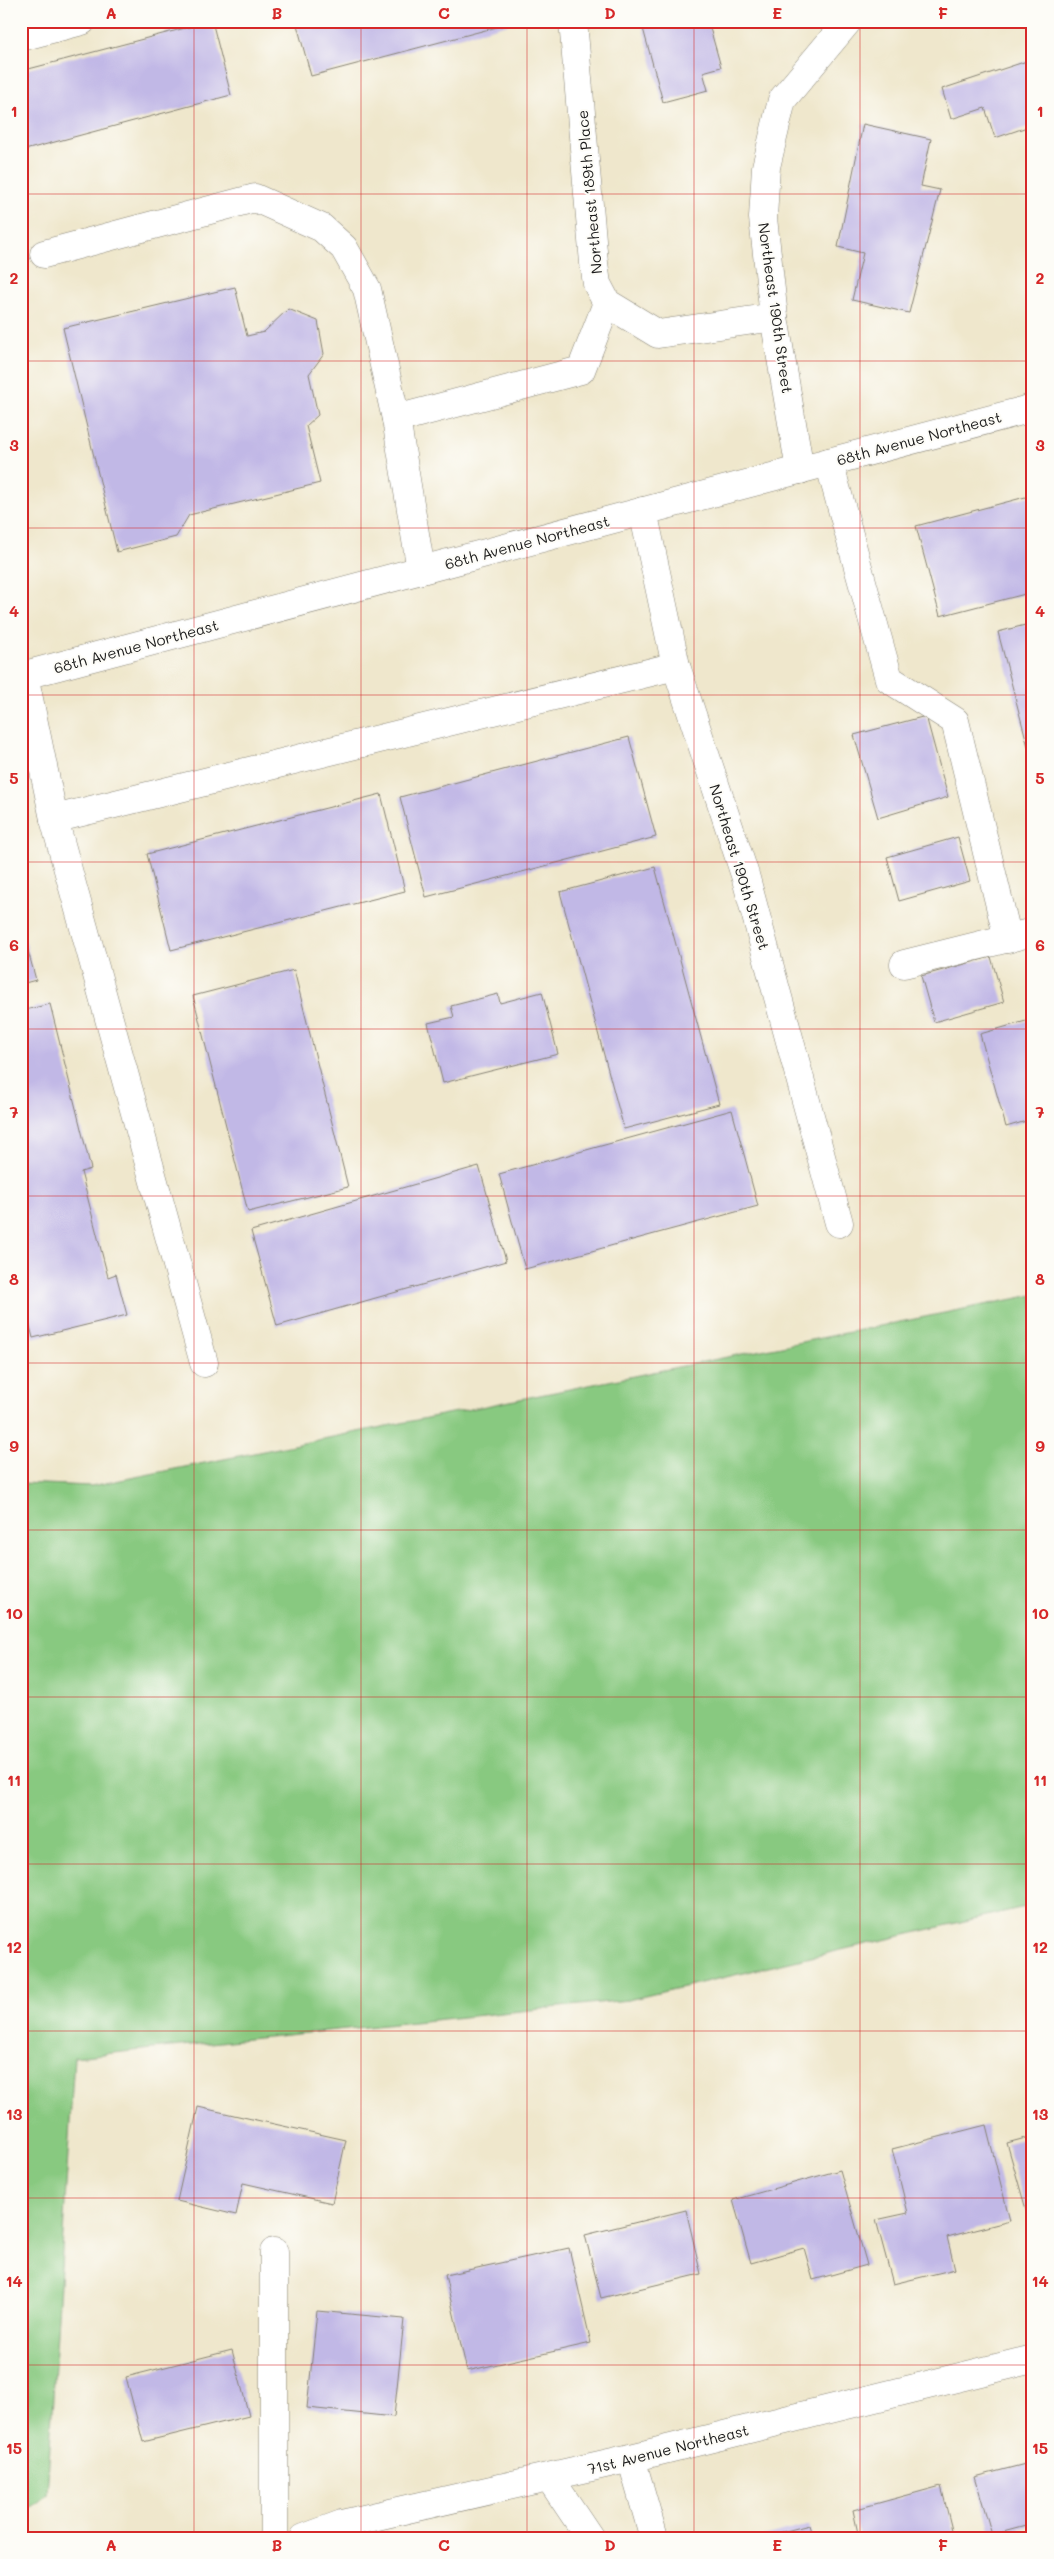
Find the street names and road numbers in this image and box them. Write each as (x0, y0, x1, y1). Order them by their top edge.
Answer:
street label: Northeast 189th Place (572, 109, 606, 275)
street label: Northeast 190th Street (754, 221, 798, 395)
street label: 68th Avenue Northeast (834, 406, 1004, 470)
street label: 68th Avenue Northeast (442, 510, 612, 574)
street label: 68th Avenue Northeast (51, 614, 221, 678)
street label: Northeast 190th Street (705, 782, 775, 952)
street label: 71st Avenue Northeast (585, 2419, 751, 2479)

